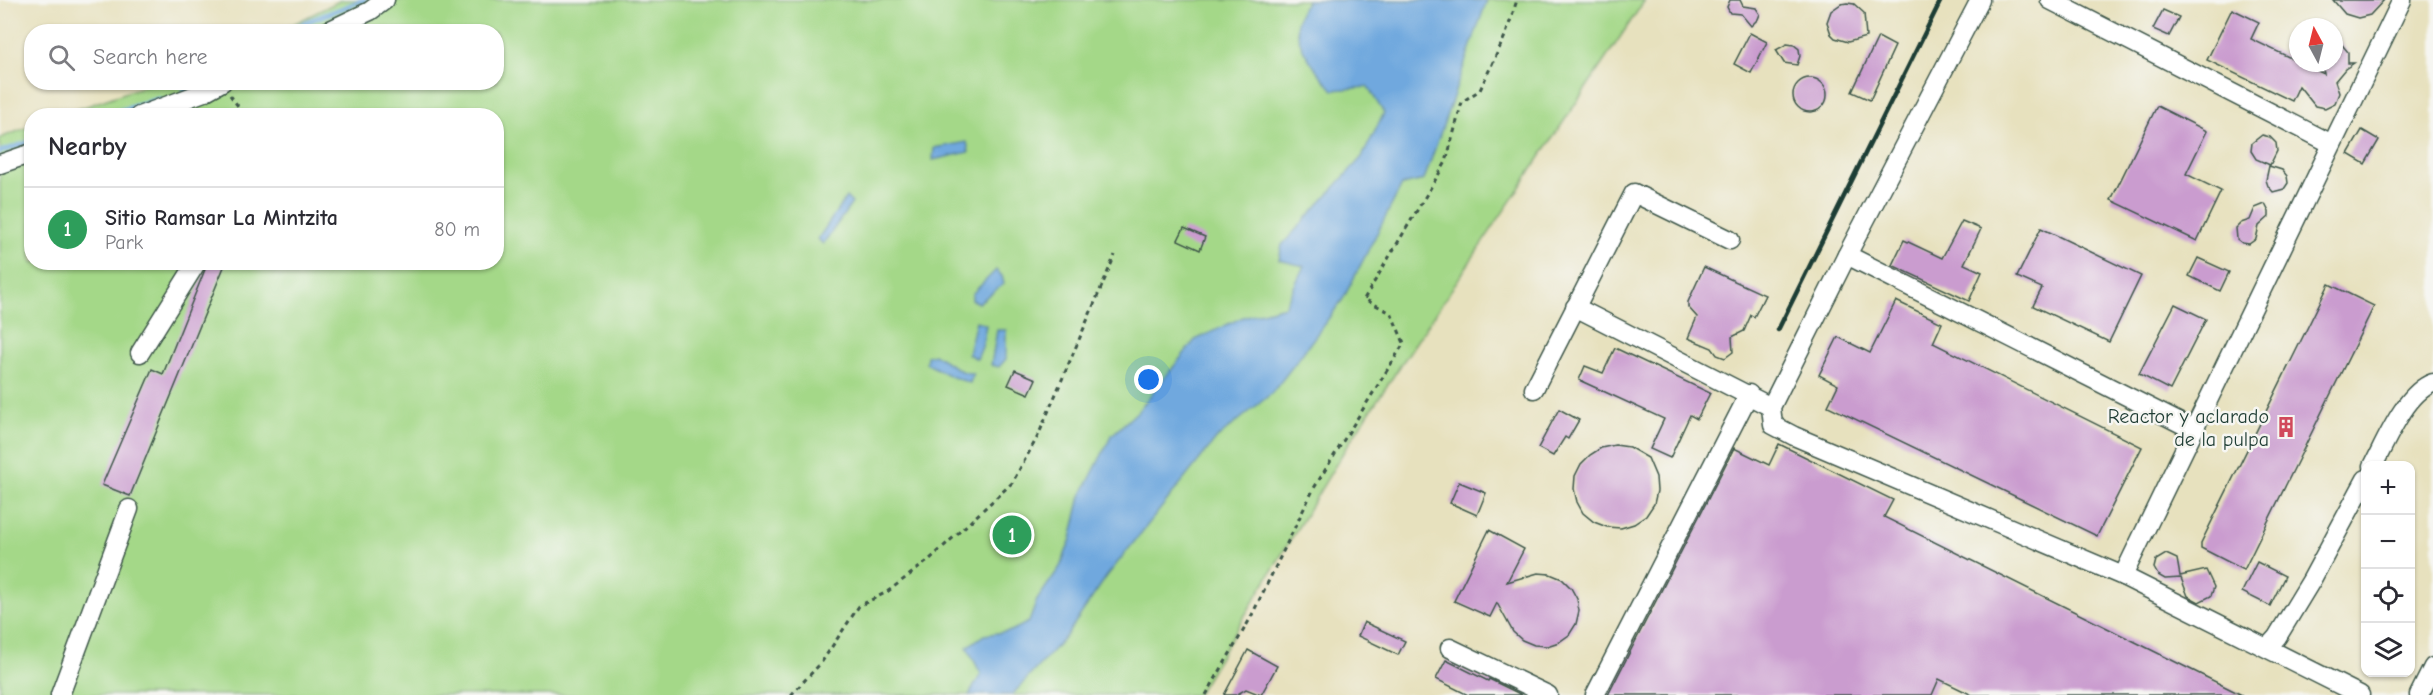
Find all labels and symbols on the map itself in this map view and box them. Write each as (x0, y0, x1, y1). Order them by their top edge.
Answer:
north arrow (2289, 18, 2343, 72)
your location (1134, 365, 1163, 394)
place label: Reactor y aclarado de la pulpa (2108, 405, 2269, 451)
building icon: Reactor y aclarado de la pulpa (2274, 415, 2298, 439)
pin: 1 (992, 512, 1032, 558)

